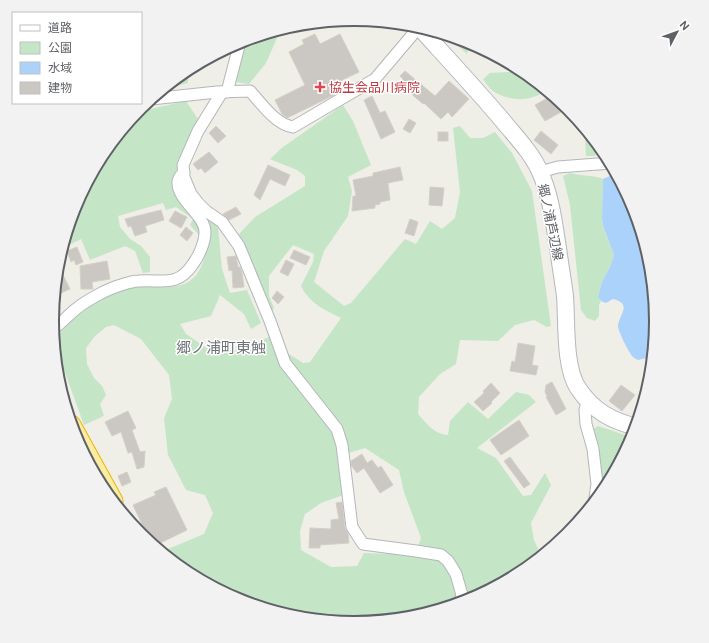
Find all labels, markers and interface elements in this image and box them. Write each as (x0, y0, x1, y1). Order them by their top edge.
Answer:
legend (12, 12, 142, 104)
north arrow (657, 12, 697, 52)
text: N (677, 18, 692, 33)
text: 道路 (48, 20, 72, 36)
text: 公園 (48, 40, 72, 56)
text: 水域 (48, 60, 72, 76)
place label: 協生会品川病院 (329, 79, 420, 96)
text: 建物 (48, 80, 72, 96)
marker: 協生会品川病院 (314, 81, 326, 93)
street label: 郷ノ浦芦辺線 (534, 182, 567, 262)
district label: 郷ノ浦町東触 (176, 338, 266, 358)

